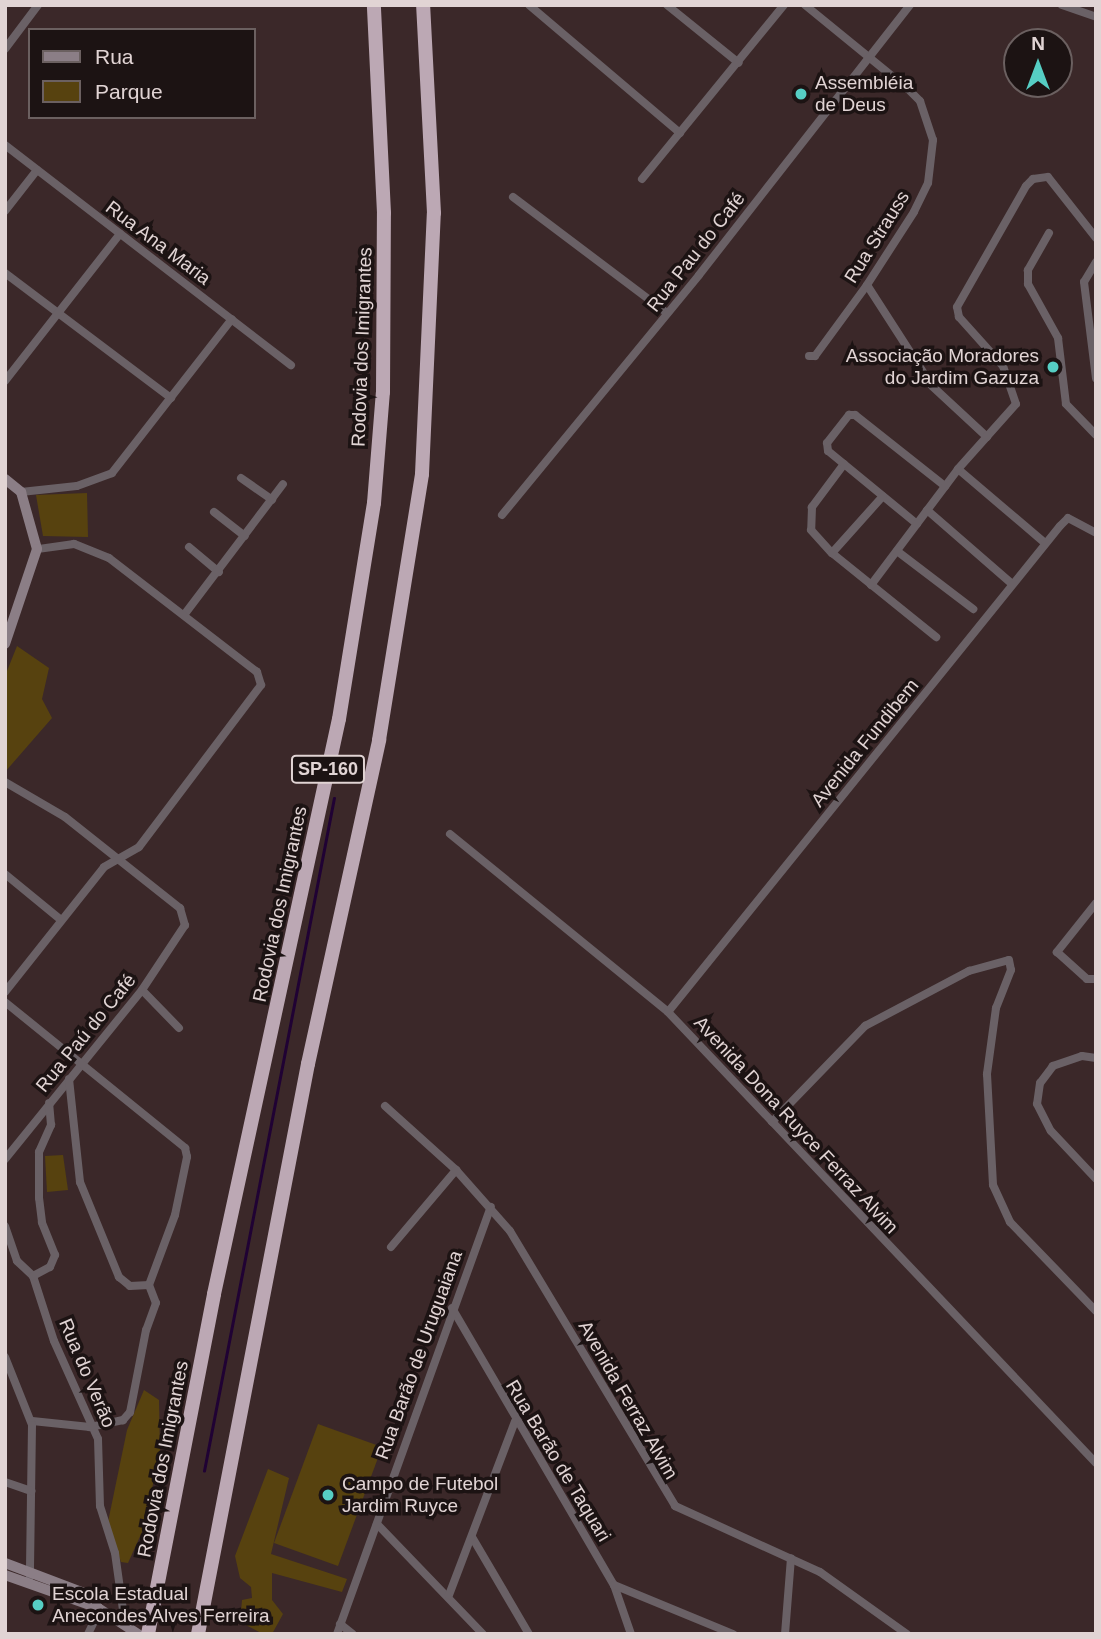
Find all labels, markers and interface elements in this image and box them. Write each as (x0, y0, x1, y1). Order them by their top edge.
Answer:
legend (28, 28, 256, 119)
north arrow (1003, 28, 1073, 98)
text: N (1031, 33, 1045, 54)
text: Rua (95, 45, 134, 68)
place label: Assembléia de Deus (815, 72, 913, 116)
text: Parque (95, 80, 163, 103)
marker: Assembléia de Deus (793, 86, 809, 102)
street label: Rua Strauss (840, 187, 914, 287)
street label: Rua Pau do Café (642, 188, 750, 316)
street label: Rua Ana Maria (101, 196, 215, 290)
street label: Rodovia dos Imigrantes (347, 247, 377, 447)
place label: Associação Moradores do Jardim Gazuza (846, 345, 1039, 389)
marker: Associação Moradores do Jardim Gazuza (1045, 359, 1061, 375)
street label: Avenida Fundibem (806, 674, 924, 812)
road number: SP-160 (290, 754, 366, 784)
street label: Rodovia dos Imigrantes (248, 804, 312, 1004)
street label: Rua Paú do Café (31, 969, 141, 1097)
street label: Avenida Dona Ruyce Ferraz Alvim (689, 1011, 903, 1239)
street label: Rua Barão de Uruguaiana (371, 1247, 467, 1463)
street label: Rua do Verão (54, 1315, 120, 1431)
street label: Avenida Ferraz Alvim (573, 1316, 683, 1484)
street label: Rodovia dos Imigrantes (133, 1359, 193, 1559)
street label: Rua Barão de Taquari (501, 1376, 615, 1546)
place label: Campo de Futebol Jardim Ruyce (342, 1473, 498, 1517)
marker: Campo de Futebol Jardim Ruyce (320, 1487, 336, 1503)
place label: Escola Estadual Anecondes Alves Ferreira (52, 1583, 271, 1627)
marker: Escola Estadual Anecondes Alves Ferreira (30, 1597, 46, 1613)

